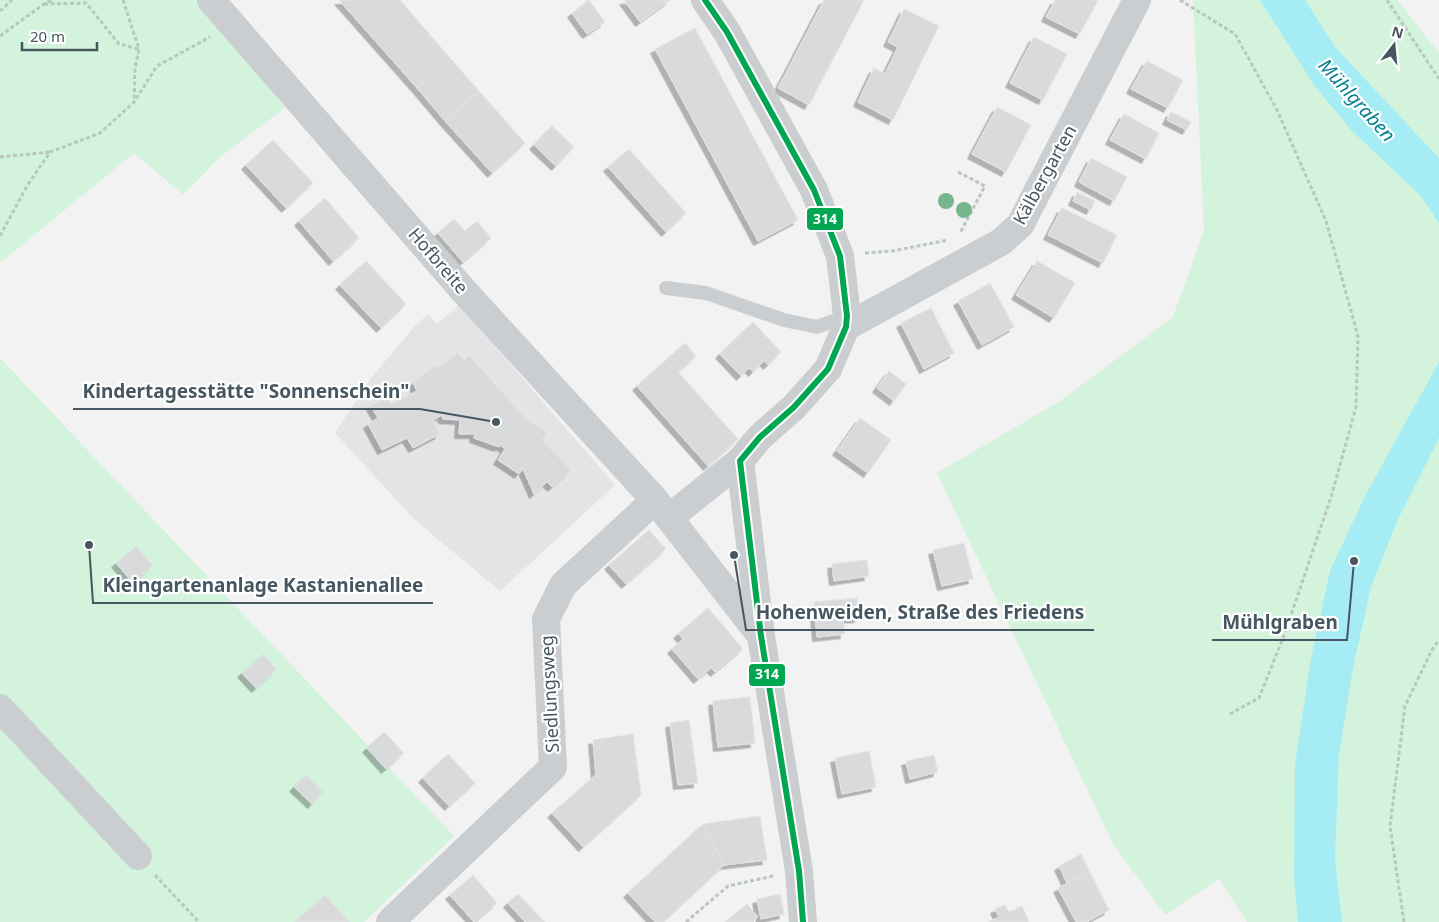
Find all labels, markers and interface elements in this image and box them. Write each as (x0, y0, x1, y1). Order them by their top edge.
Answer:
scale bar (22, 20, 98, 52)
north arrow (1369, 20, 1419, 70)
text: N (1390, 21, 1406, 43)
text: 20 m (30, 26, 65, 46)
water label: Mühlgraben (1313, 53, 1401, 147)
street label: Kälbergarten (1007, 120, 1081, 229)
line badge: 314 (806, 207, 844, 231)
text: 314 (813, 209, 837, 228)
street label: Hofbreite (403, 222, 474, 298)
callout: Kindertagesstätte "Sonnenschein" (73, 375, 420, 409)
text: Kindertagesstätte "Sonnenschein" (83, 378, 409, 404)
callout: Kleingartenanlage Kastanienallee (93, 569, 433, 603)
text: Kleingartenanlage Kastanienallee (103, 572, 423, 598)
callout: Hohenweiden, Straße des Friedens (746, 596, 1094, 630)
text: Hohenweiden, Straße des Friedens (756, 599, 1084, 625)
callout: Mühlgraben (1212, 606, 1347, 640)
text: Mühlgraben (1222, 609, 1338, 635)
street label: Siedlungsweg (534, 635, 564, 753)
line badge: 314 (748, 663, 786, 687)
text: 314 (755, 664, 779, 683)

